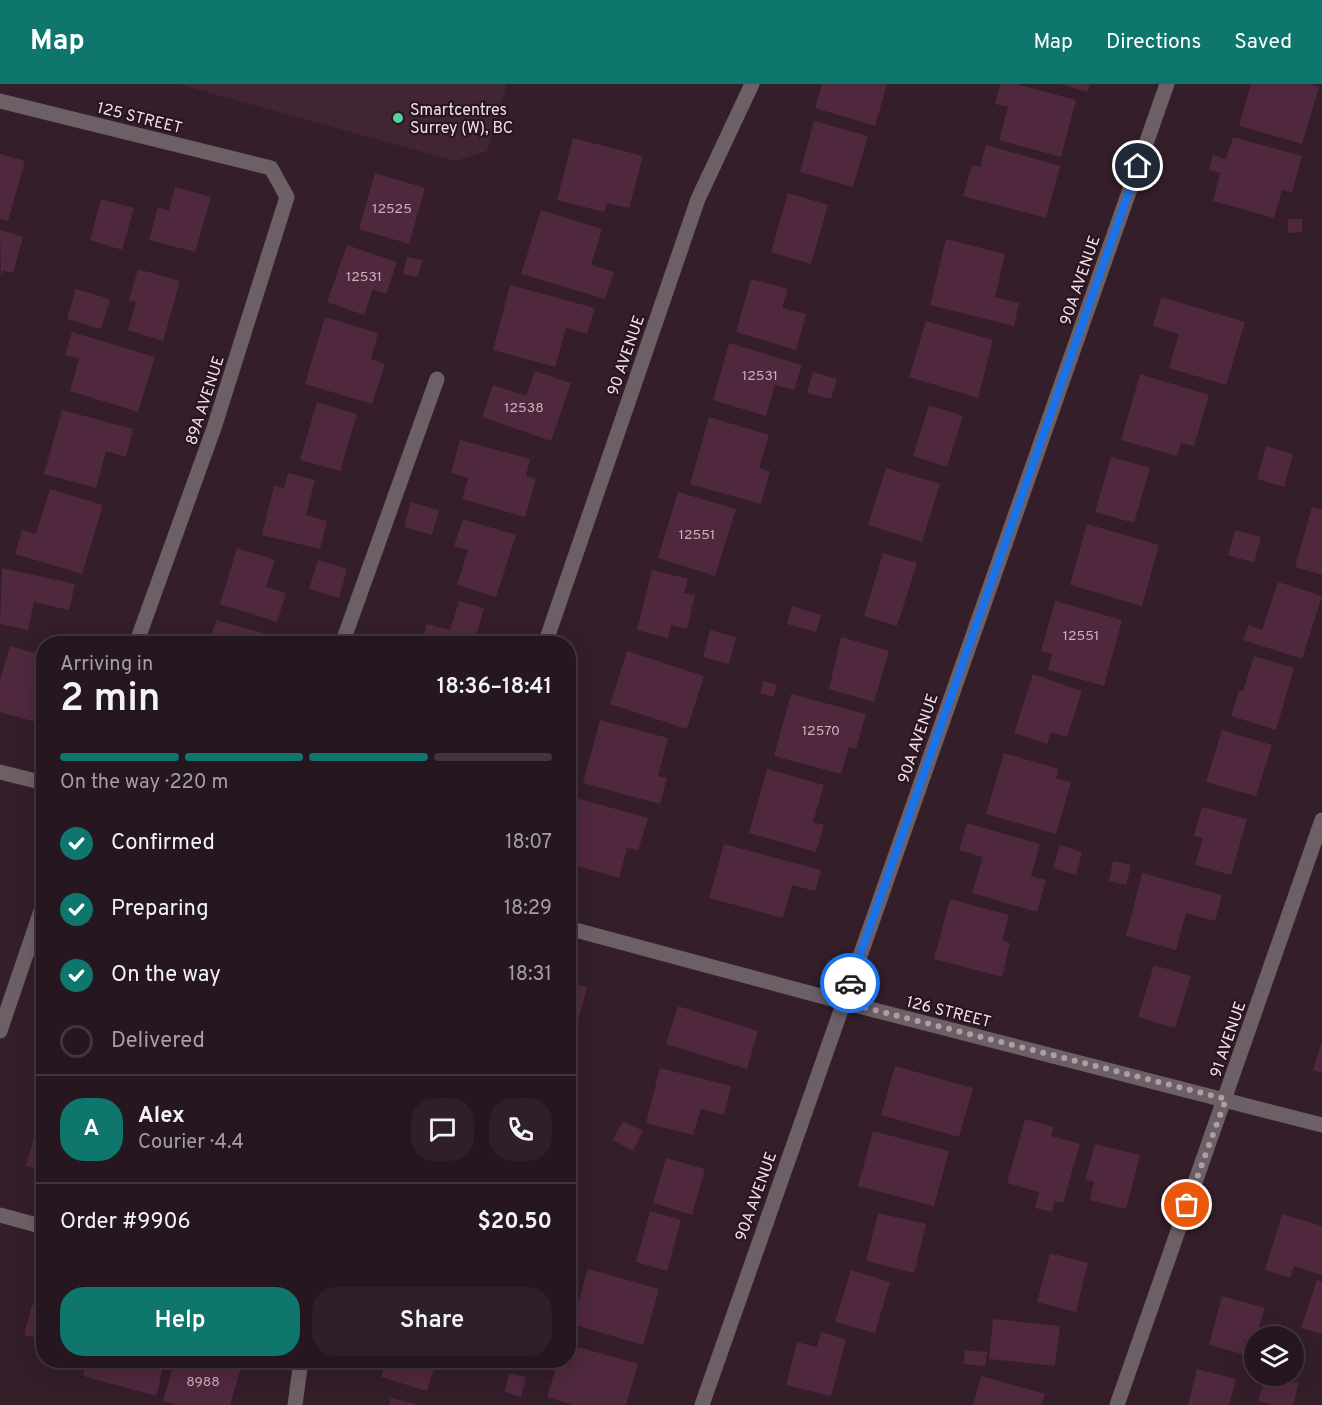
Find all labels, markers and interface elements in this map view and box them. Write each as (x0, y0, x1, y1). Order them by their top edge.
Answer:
text: Map (30, 24, 85, 60)
text: Map (1033, 29, 1073, 56)
text: Directions (1106, 29, 1201, 56)
text: Saved (1234, 29, 1292, 56)
street label: 125 STREET (95, 99, 184, 139)
place label: Smartcentres Surrey (W), BC (410, 101, 513, 139)
marker: Smartcentres Surrey (W), BC (391, 111, 405, 125)
pin (1112, 140, 1163, 191)
icon: home (1121, 149, 1154, 182)
house number: 12525 (372, 201, 412, 218)
street label: 90A AVENUE (1056, 233, 1106, 328)
house number: 12531 (346, 269, 382, 286)
street label: 90 AVENUE (604, 313, 650, 399)
street label: 89A AVENUE (182, 353, 230, 448)
house number: 12531 (742, 368, 778, 385)
house number: 12538 (504, 400, 544, 417)
house number: 12551 (679, 527, 715, 544)
house number: 12551 (1063, 628, 1099, 645)
text: Arriving in (60, 652, 153, 678)
text: 18:36–18:41 (437, 674, 552, 701)
text: 2 min (60, 676, 161, 725)
street label: 90A AVENUE (894, 691, 944, 786)
house number: 12570 (802, 723, 840, 740)
text: On the way · 220 m (60, 770, 228, 796)
icon: check (60, 827, 93, 860)
text: Confirmed (111, 830, 215, 857)
text: 18:07 (505, 830, 552, 856)
icon: check (60, 893, 93, 926)
text: Preparing (111, 896, 209, 923)
text: 18:29 (504, 896, 552, 922)
courier (820, 953, 880, 1013)
icon: check (60, 959, 93, 992)
text: On the way (111, 962, 221, 989)
text: 18:31 (508, 962, 552, 988)
icon: car (834, 967, 867, 1000)
street label: 126 STREET (904, 993, 993, 1033)
street label: 91 AVENUE (1206, 999, 1251, 1081)
text: Delivered (111, 1028, 205, 1055)
button: chat (411, 1098, 474, 1161)
button: phone (489, 1098, 552, 1161)
text: Alex (138, 1103, 185, 1130)
text: A (84, 1116, 99, 1143)
text: Courier · 4.4 (138, 1130, 244, 1156)
street label: 90A AVENUE (731, 1149, 782, 1244)
pin (1161, 1179, 1212, 1230)
icon: bag (1170, 1188, 1203, 1221)
text: Order #9906 (60, 1209, 191, 1236)
text: $20.50 (478, 1209, 552, 1236)
button: Help (60, 1287, 300, 1356)
button: Share (312, 1287, 552, 1356)
map controls (1244, 1326, 1304, 1386)
button: layers (1244, 1326, 1304, 1386)
house number: 8988 (186, 1374, 220, 1391)

